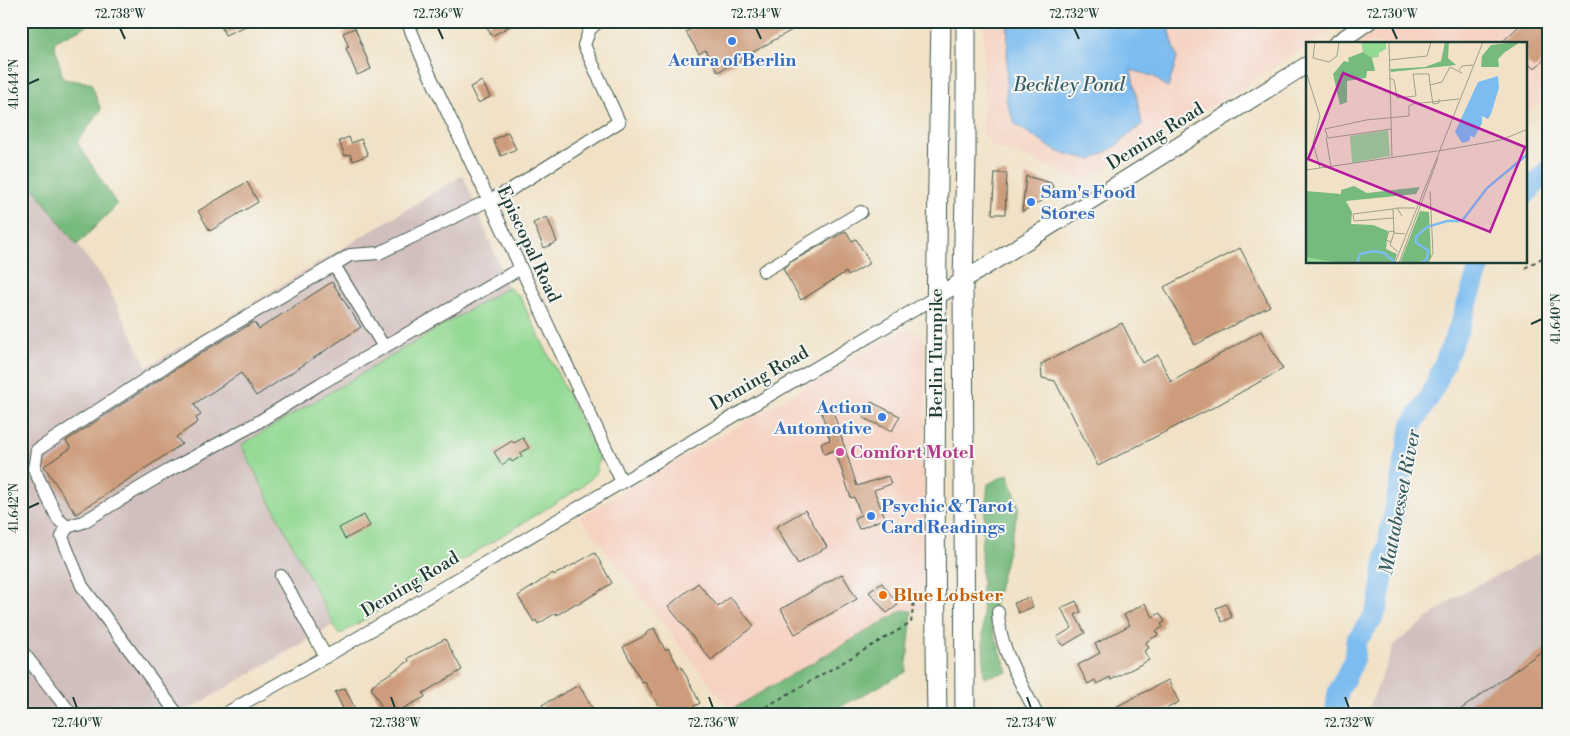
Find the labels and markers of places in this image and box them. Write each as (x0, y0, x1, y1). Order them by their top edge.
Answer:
marker: Acura of Berlin (726, 35, 738, 47)
place label: Acura of Berlin (667, 49, 796, 72)
place label: Sam's Food Stores (1041, 181, 1136, 225)
marker: Sam's Food Stores (1025, 196, 1037, 208)
place label: Action Automotive (773, 396, 872, 440)
marker: Action Automotive (876, 411, 888, 423)
place label: Comfort Motel (850, 441, 974, 464)
marker: Comfort Motel (834, 446, 846, 458)
place label: Psychic & Tarot Card Readings (881, 495, 1014, 539)
marker: Psychic & Tarot Card Readings (865, 510, 877, 522)
place label: Blue Lobster (893, 584, 1003, 607)
marker: Blue Lobster (877, 589, 889, 601)

